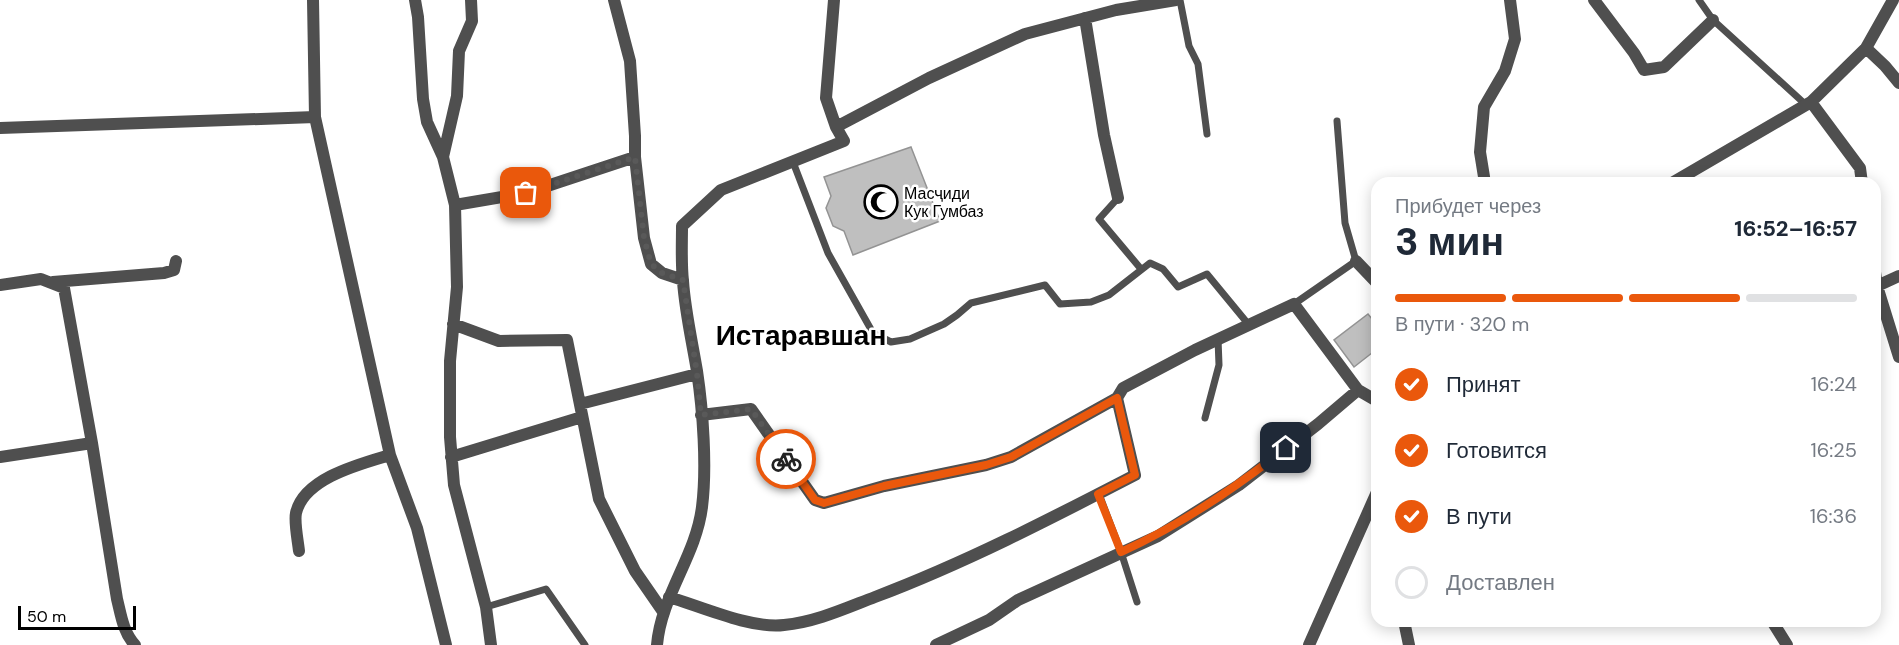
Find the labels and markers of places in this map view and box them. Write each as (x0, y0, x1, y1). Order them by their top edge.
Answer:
pin (500, 167, 551, 218)
place label: Масҷиди Кук Гумбаз (904, 183, 984, 222)
mosque icon: Масҷиди Кук Гумбаз (863, 184, 899, 220)
pin (1260, 422, 1311, 473)

